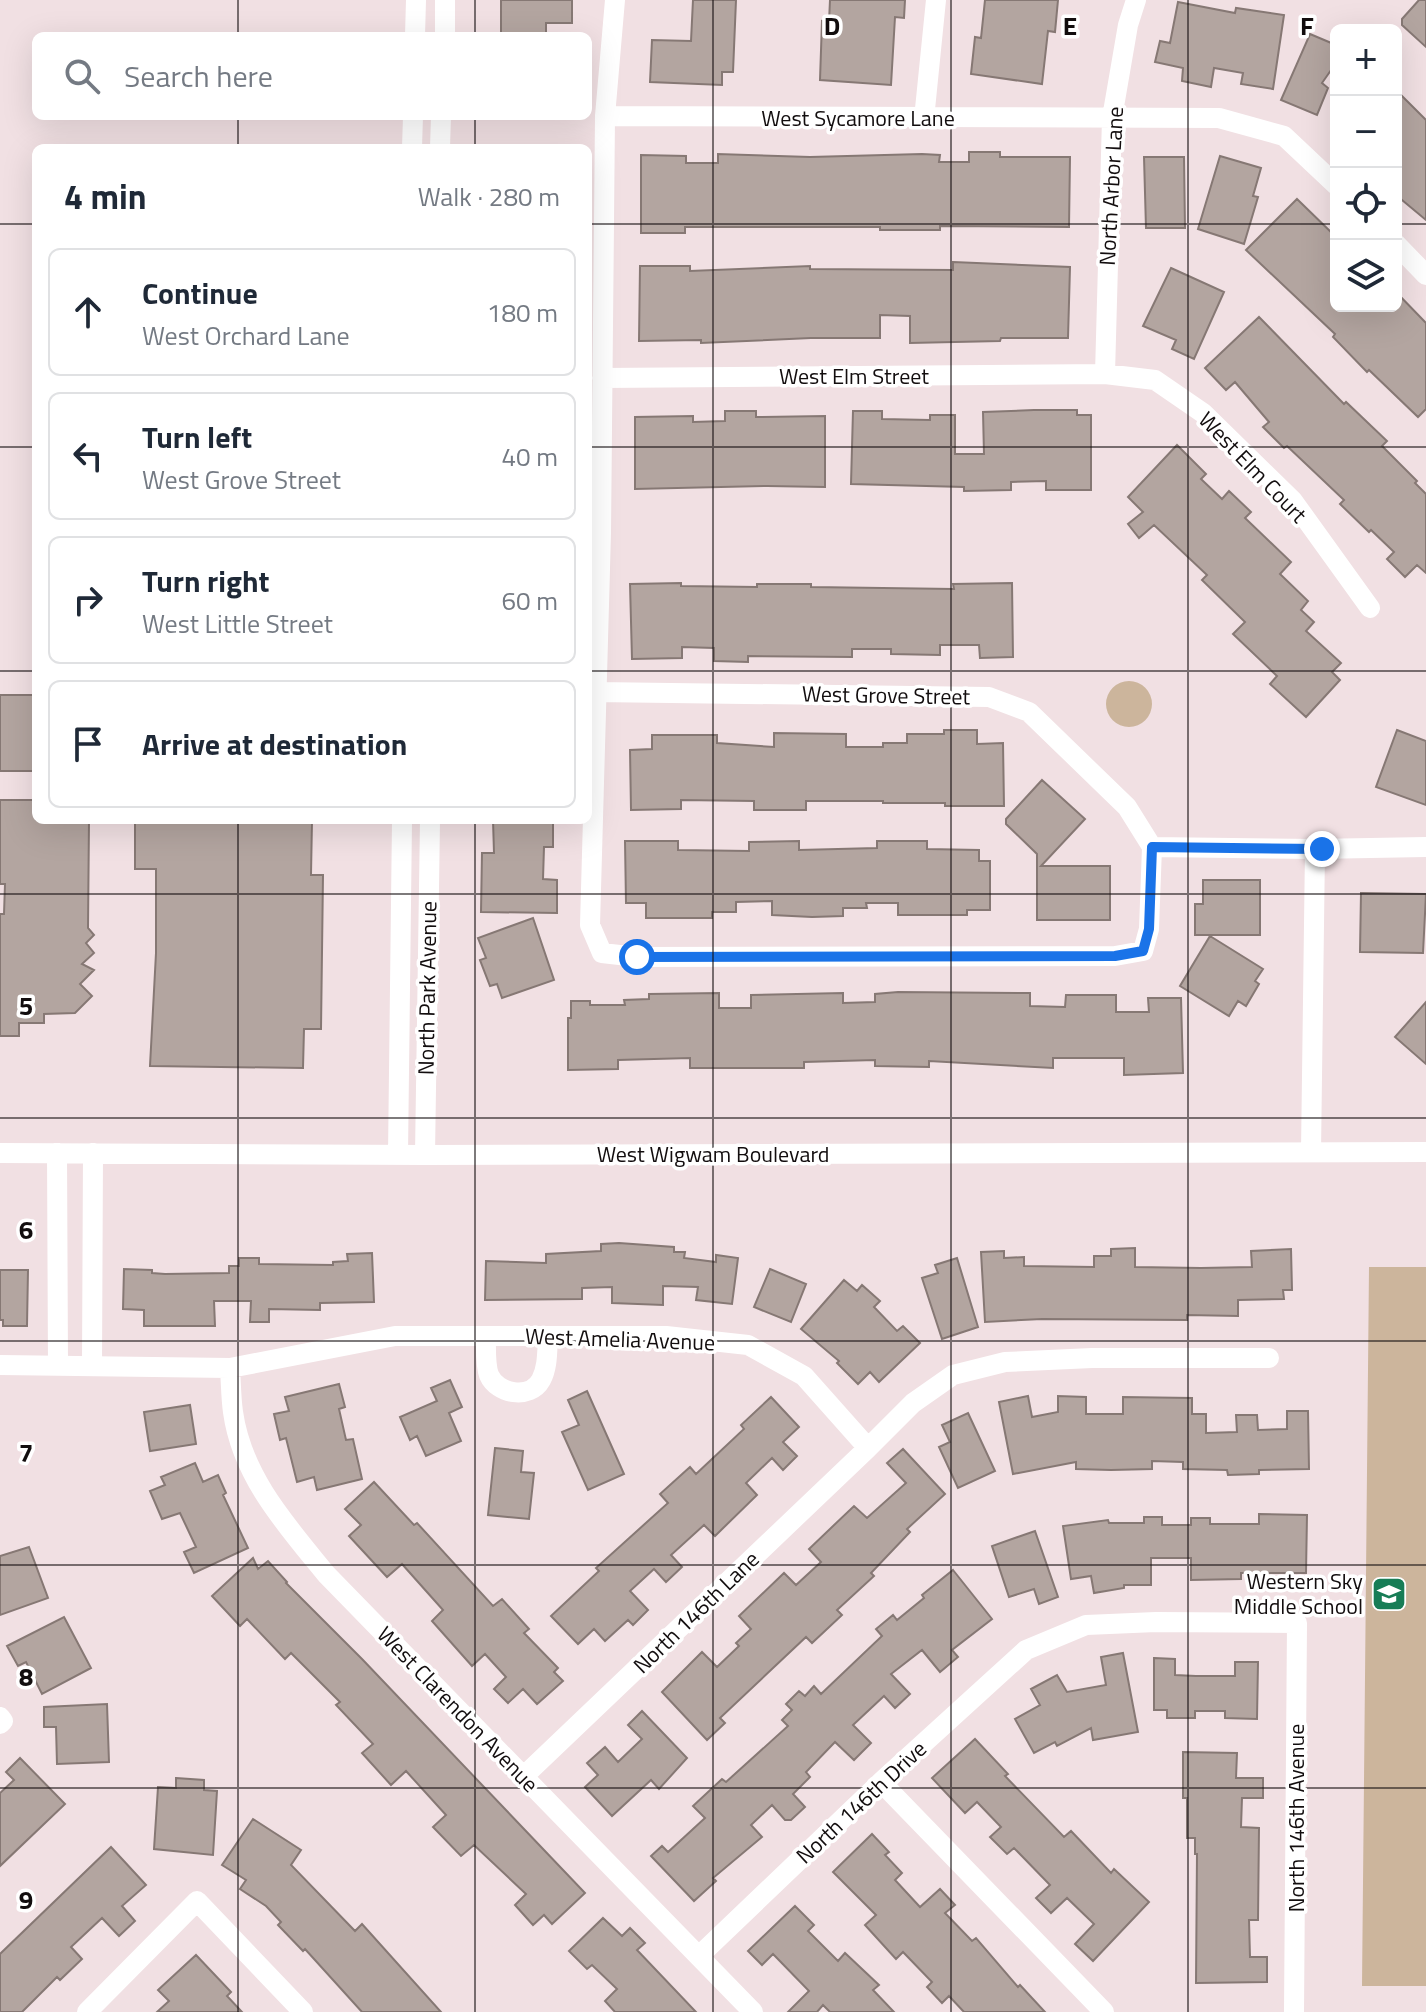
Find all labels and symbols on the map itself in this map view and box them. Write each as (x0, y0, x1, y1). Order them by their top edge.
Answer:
text: D (824, 6, 840, 45)
text: E (1063, 6, 1077, 45)
text: F (1300, 6, 1314, 45)
street label: West Sycamore Lane (761, 101, 955, 135)
street label: North Arbor Lane (1090, 106, 1132, 266)
street label: West Elm Street (779, 359, 929, 393)
street label: West Elm Court (1191, 403, 1315, 531)
street label: West Grove Street (802, 677, 971, 713)
route end (1304, 831, 1340, 867)
street label: North Park Avenue (408, 901, 446, 1075)
route start (619, 939, 655, 975)
text: 5 (19, 986, 33, 1025)
street label: West Wigwam Boulevard (597, 1137, 829, 1171)
text: 6 (19, 1210, 33, 1249)
street label: West Amelia Avenue (524, 1319, 716, 1359)
text: 7 (19, 1433, 33, 1472)
street label: North 146th Lane (625, 1543, 767, 1681)
place label: Western Sky Middle School (1234, 1564, 1363, 1623)
school or university icon: Western Sky Middle School (1370, 1575, 1408, 1613)
street label: West Clarendon Avenue (369, 1618, 547, 1800)
text: 8 (19, 1657, 33, 1696)
street label: North 146th Avenue (1279, 1724, 1313, 1912)
street label: North 146th Drive (788, 1732, 934, 1872)
text: 9 (19, 1880, 33, 1919)

